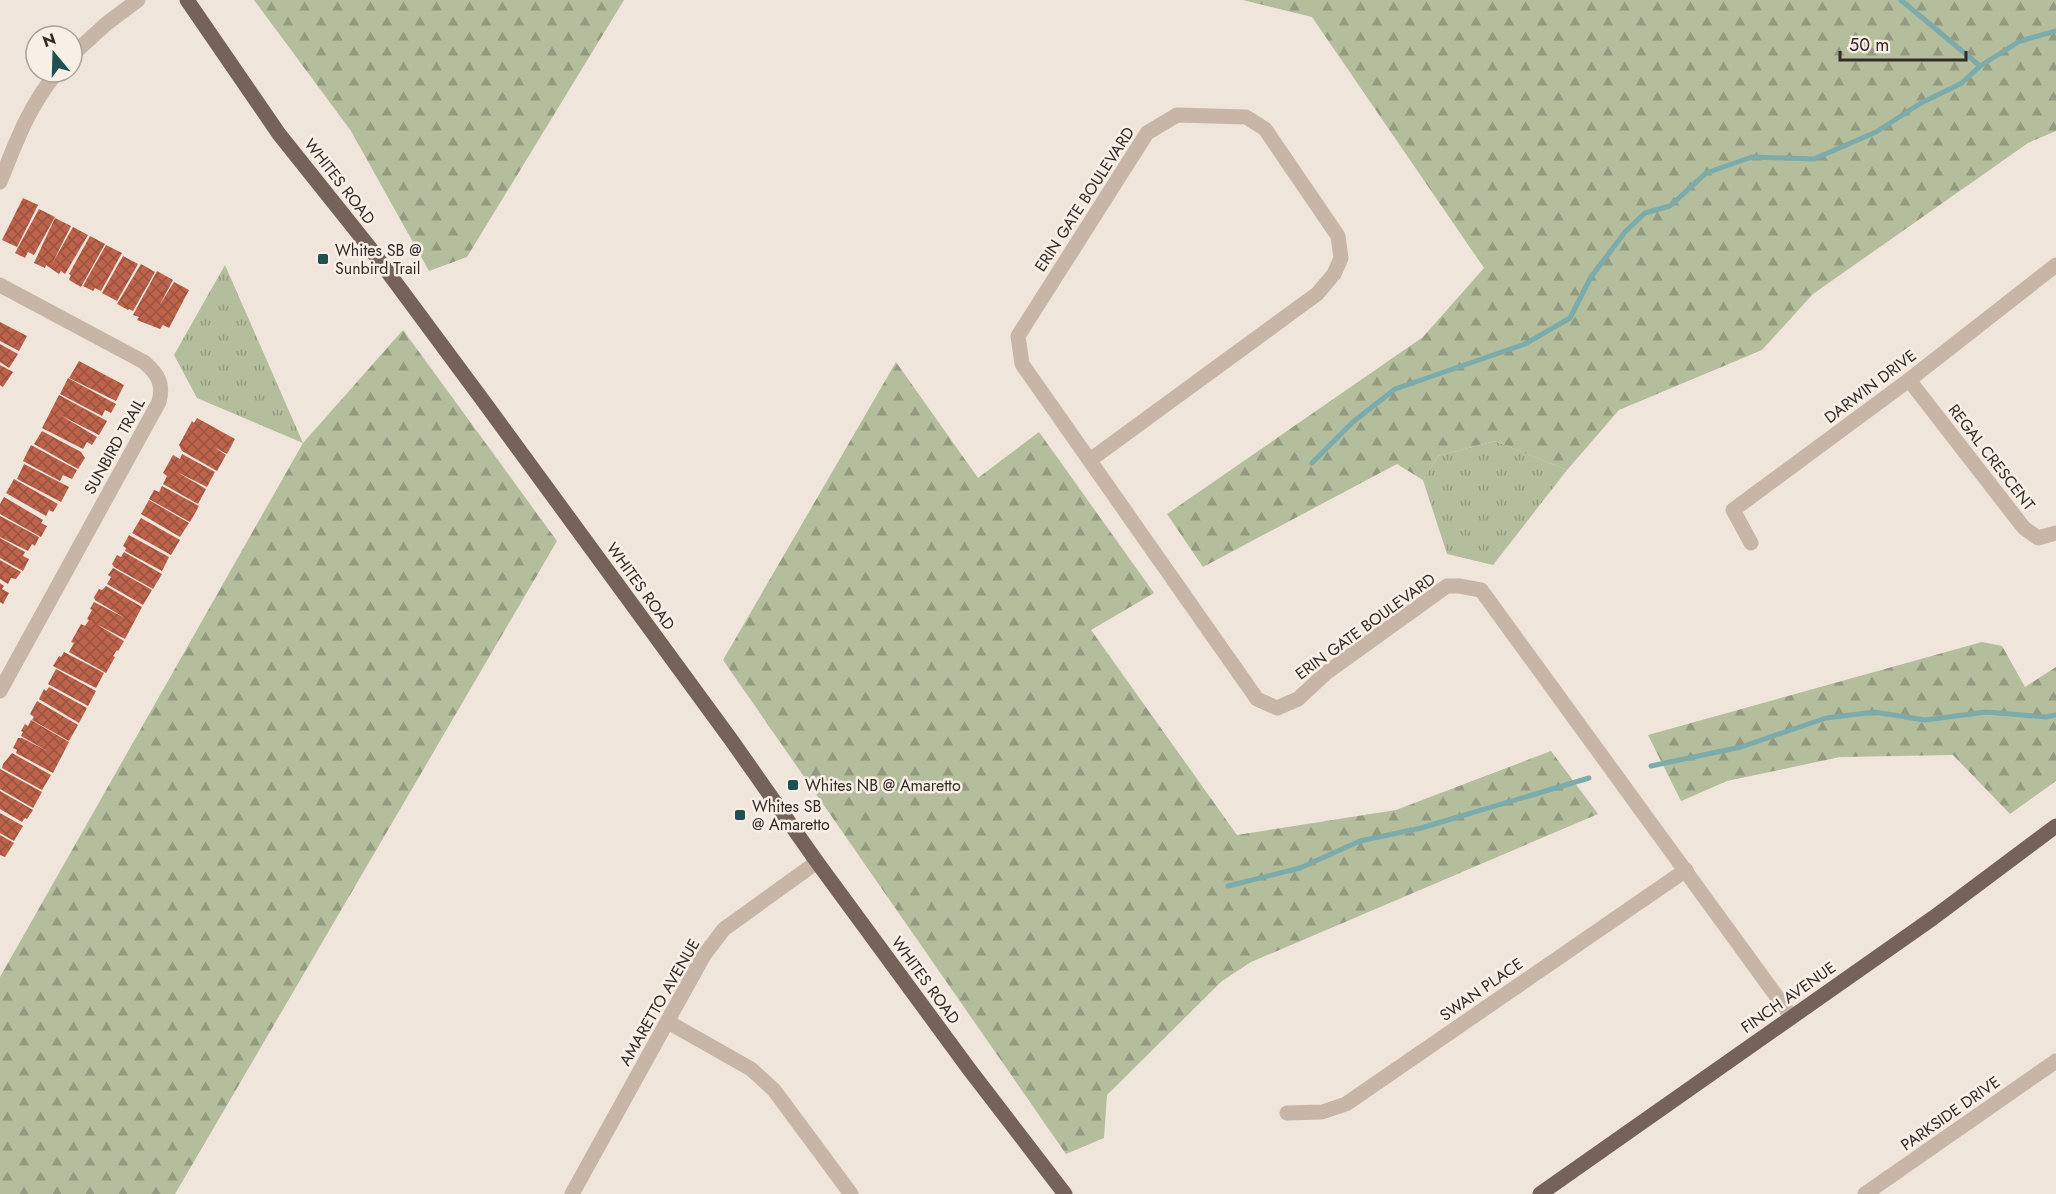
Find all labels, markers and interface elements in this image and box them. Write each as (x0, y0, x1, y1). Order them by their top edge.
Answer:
north arrow (24, 24, 84, 84)
scale bar (1840, 24, 1966, 62)
text: N (40, 27, 59, 53)
text: 50 m (1849, 32, 1889, 58)
street label: ERIN GATE BOULEVARD (1029, 122, 1140, 276)
street label: WHITES ROAD (299, 133, 381, 229)
place label: Whites SB @ Sunbird Trail (335, 239, 422, 280)
marker: Whites SB @ Sunbird Trail (316, 252, 330, 266)
street label: DARWIN DRIVE (1819, 344, 1921, 429)
street label: SUNBIRD TRAIL (78, 393, 151, 499)
street label: REGAL CRESCENT (1943, 399, 2041, 516)
street label: WHITES ROAD (601, 538, 680, 635)
street label: ERIN GATE BOULEVARD (1290, 568, 1440, 685)
place label: Whites NB @ Amaretto (805, 774, 961, 797)
marker: Whites NB @ Amaretto (786, 778, 800, 792)
place label: Whites SB @ Amaretto (752, 795, 830, 836)
marker: Whites SB @ Amaretto (733, 808, 747, 822)
street label: WHITES ROAD (886, 932, 965, 1029)
street label: AMARETTO AVENUE (614, 934, 705, 1070)
street label: SWAN PLACE (1435, 952, 1528, 1027)
street label: FINCH AVENUE (1736, 956, 1840, 1039)
street label: PARKSIDE DRIVE (1896, 1071, 2005, 1156)

